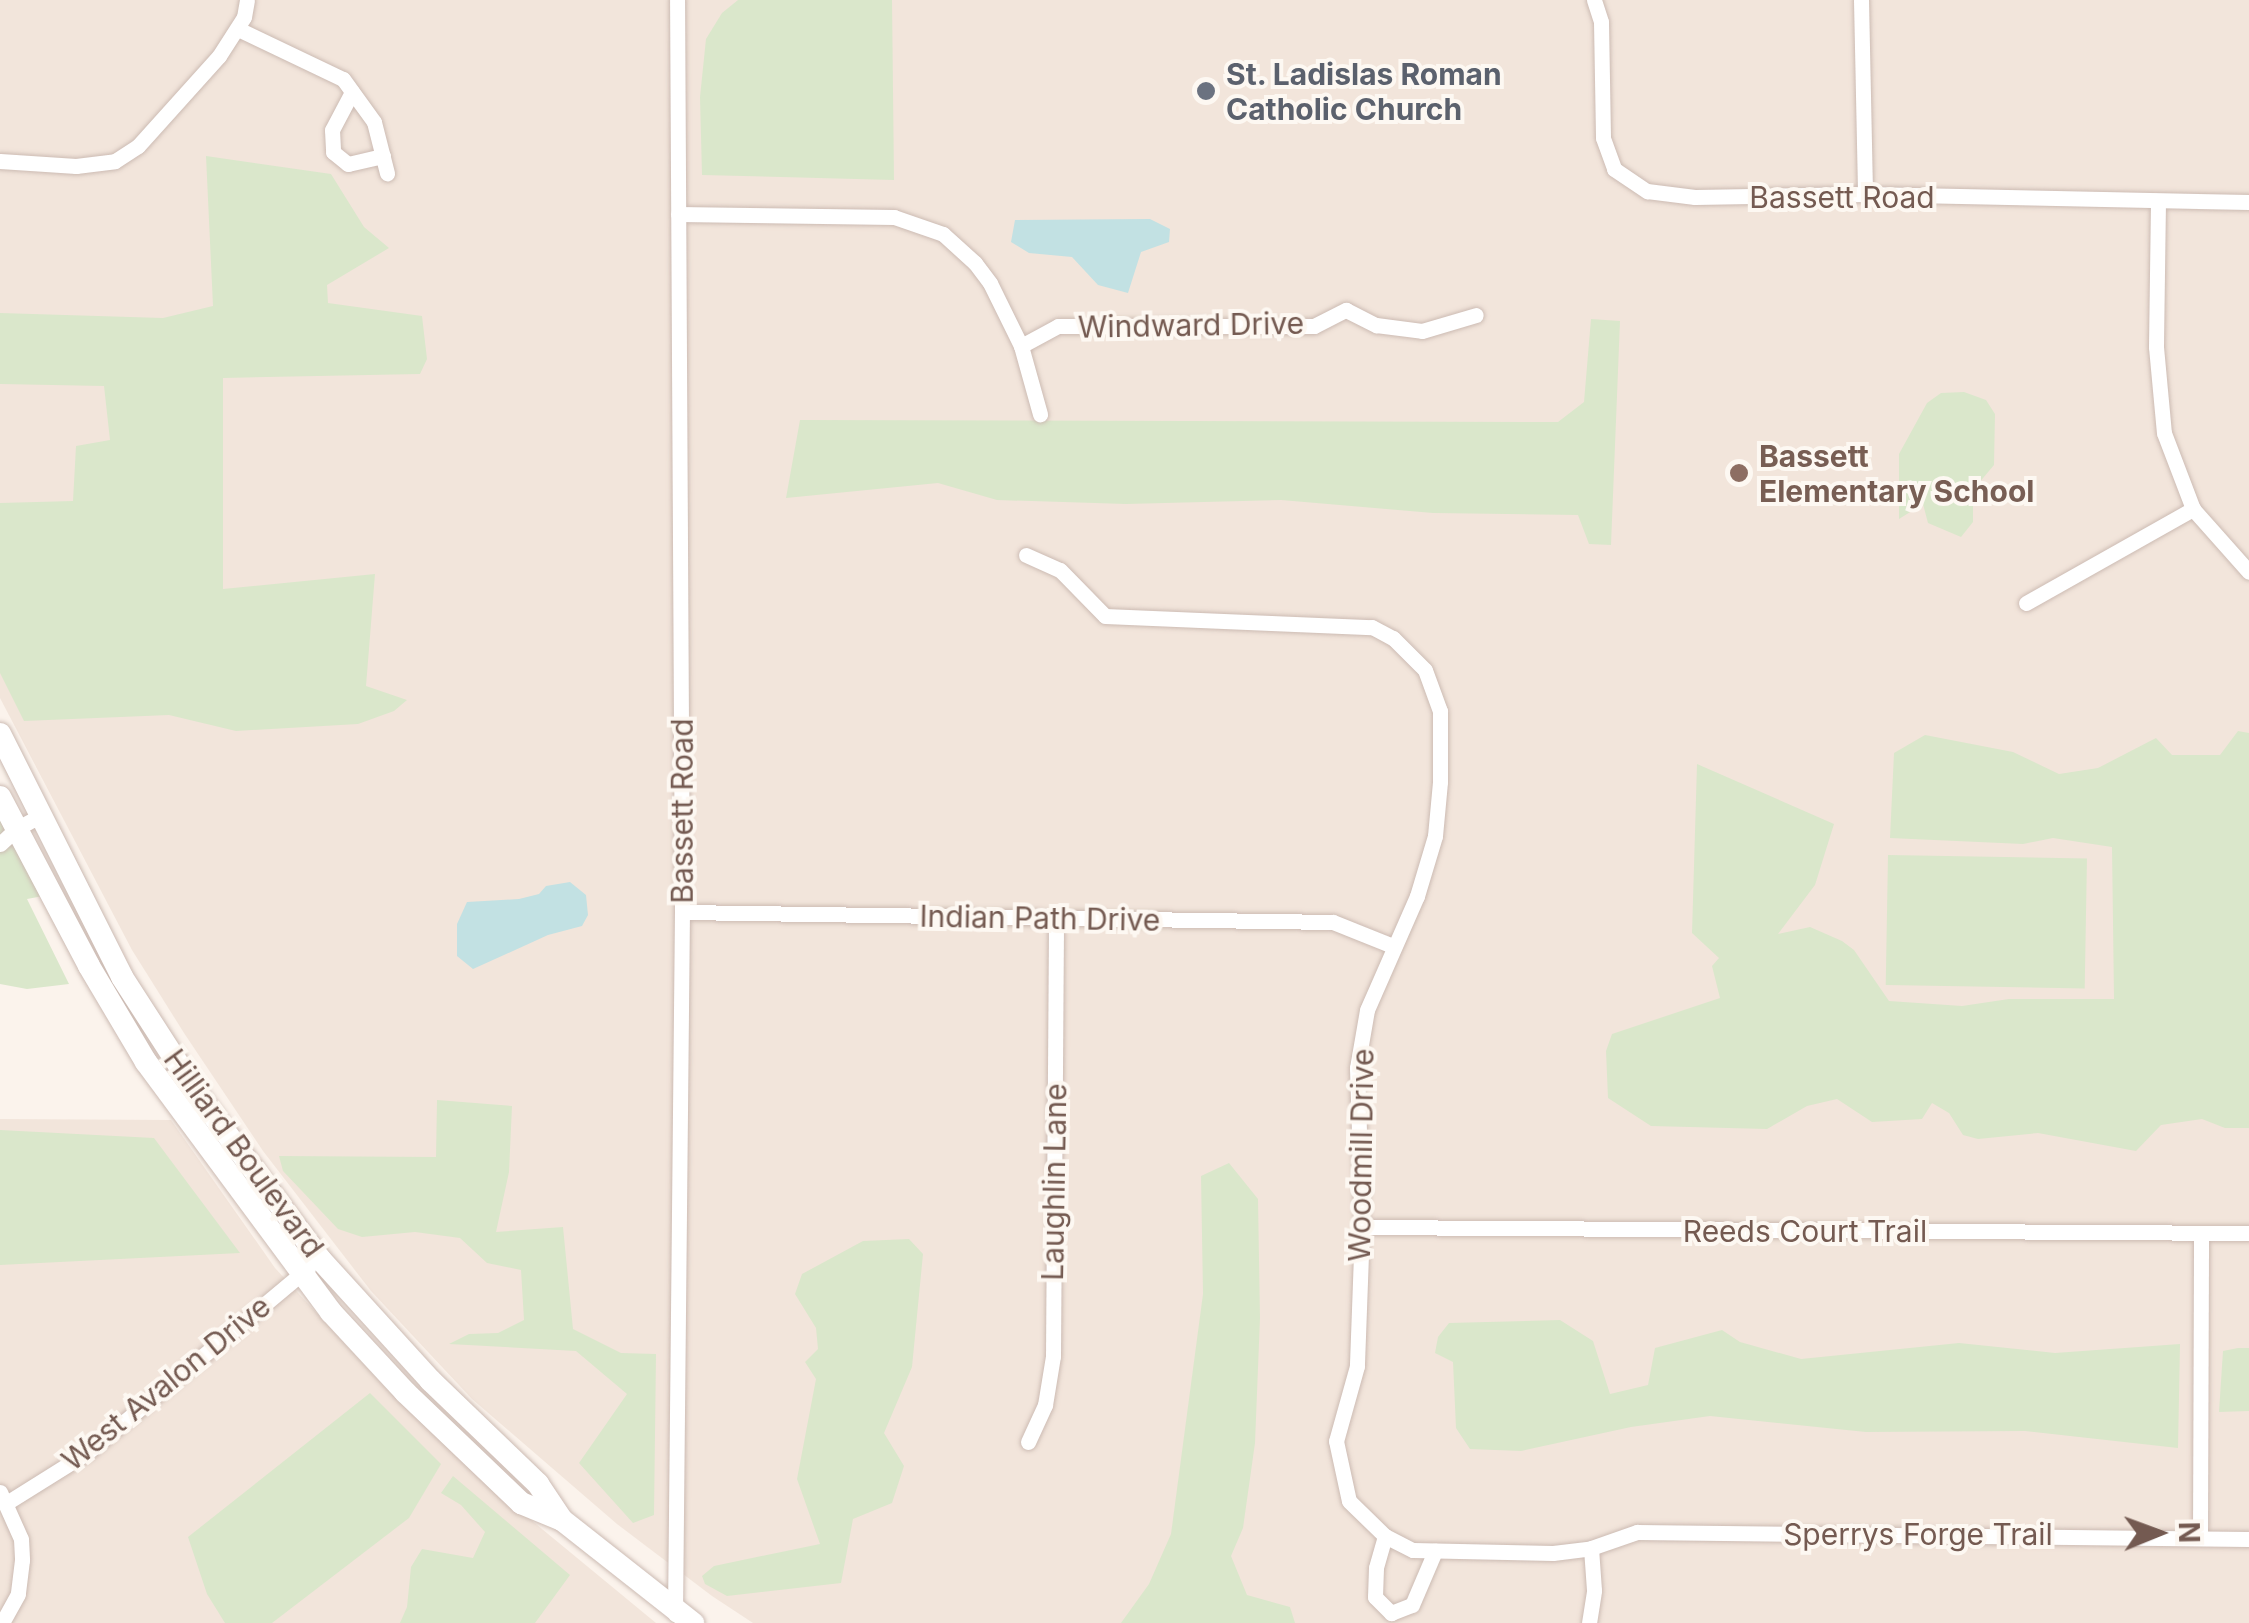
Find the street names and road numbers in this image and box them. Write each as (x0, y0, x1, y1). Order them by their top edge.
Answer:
street label: Bassett Road (1749, 179, 1935, 215)
street label: Windward Drive (1078, 305, 1304, 345)
street label: Bassett Road (664, 718, 700, 904)
street label: Indian Path Drive (919, 898, 1161, 938)
street label: Hilliard Boulevard (157, 1042, 331, 1264)
street label: Woodmill Drive (1341, 1048, 1381, 1262)
street label: Laughlin Lane (1034, 1083, 1074, 1281)
street label: Reeds Court Trail (1683, 1213, 1927, 1249)
street label: West Avalon Drive (55, 1288, 277, 1478)
street label: Sperrys Forge Trail (1783, 1516, 2053, 1552)

